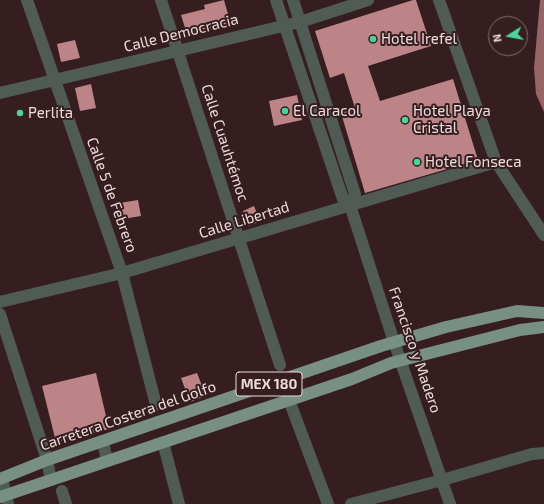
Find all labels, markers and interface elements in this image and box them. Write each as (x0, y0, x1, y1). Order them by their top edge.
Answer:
street label: Calle Democracia (122, 10, 240, 56)
north arrow (488, 16, 528, 56)
place label: Hotel Irefel (381, 30, 457, 48)
text: N (490, 33, 504, 43)
marker: Hotel Irefel (368, 34, 378, 44)
street label: Calle Cuauhtémoc (198, 82, 252, 204)
place label: El Caracol (293, 102, 360, 120)
place label: Hotel Playa Cristal (413, 102, 491, 137)
place label: Perlita (28, 104, 73, 122)
marker: El Caracol (280, 106, 290, 116)
marker: Perlita (15, 108, 25, 118)
marker: Hotel Playa Cristal (400, 115, 410, 125)
street label: Calle 5 de Febrero (83, 135, 141, 255)
place label: Hotel Fonseca (425, 153, 521, 171)
marker: Hotel Fonseca (412, 157, 422, 167)
street label: Calle Libertad (197, 198, 291, 242)
street label: Francisco y Madero (385, 285, 445, 415)
road number: MEX 180 (236, 372, 302, 396)
street label: Carretera Costera del Golfo (38, 377, 218, 455)

